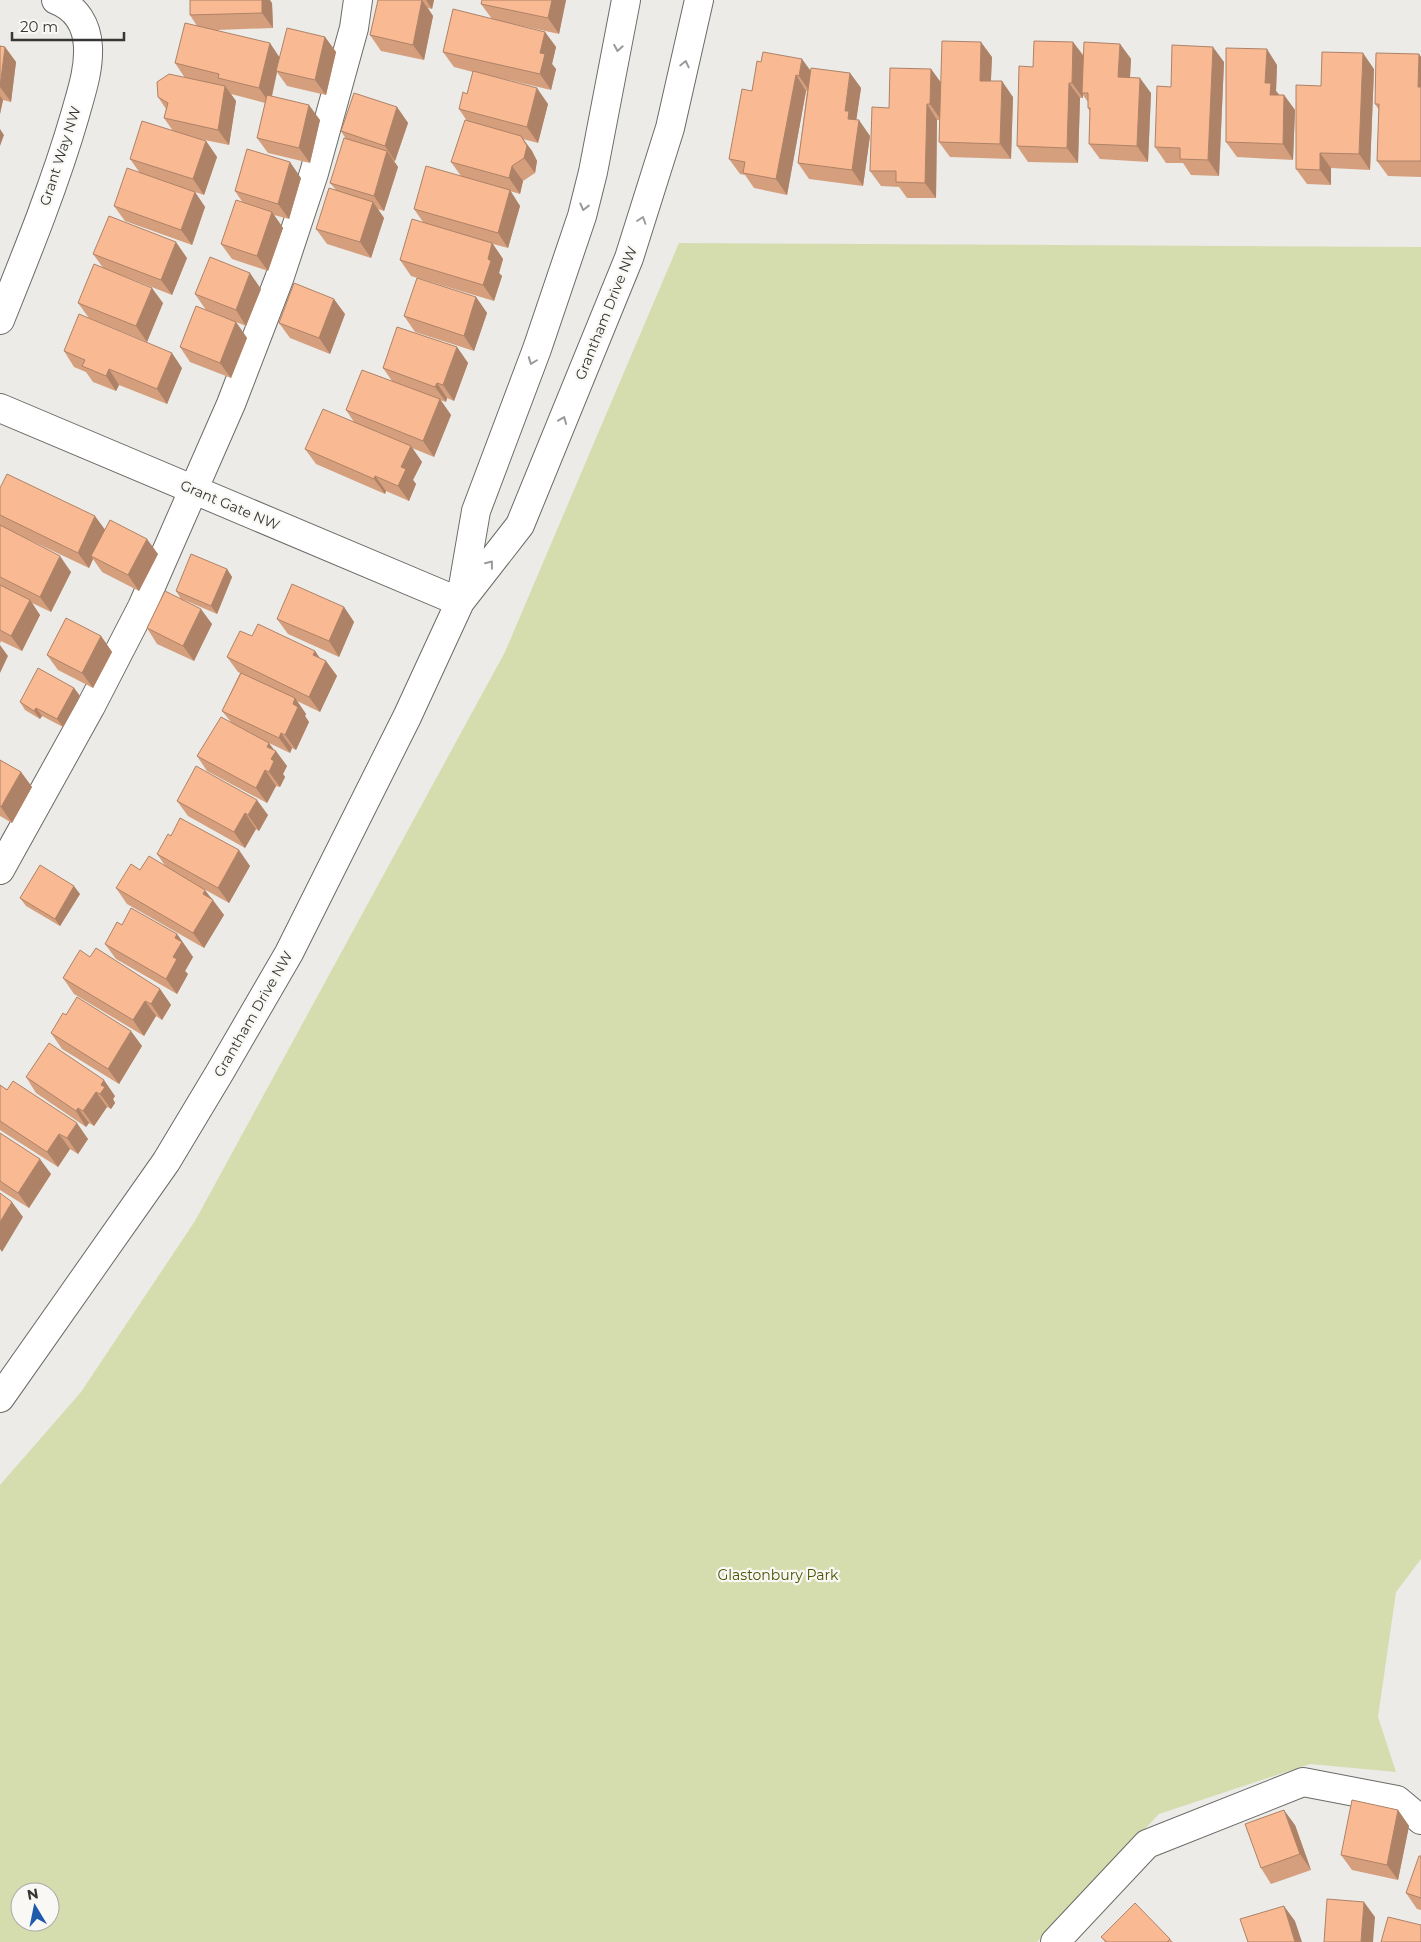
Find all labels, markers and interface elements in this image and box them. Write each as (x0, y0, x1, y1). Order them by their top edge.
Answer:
scale bar (12, 10, 125, 42)
text: 20 m (20, 17, 58, 36)
one-way arrow (613, 44, 623, 52)
one-way arrow (679, 59, 690, 68)
street label: Grant Way NW (35, 103, 85, 208)
one-way arrow (579, 203, 590, 211)
one-way arrow (636, 216, 646, 225)
street label: Grantham Drive NW (571, 243, 641, 382)
one-way arrow (528, 356, 539, 365)
one-way arrow (557, 416, 567, 425)
street label: Grant Gate NW (178, 476, 283, 534)
one-way arrow (484, 560, 493, 570)
street label: Grantham Drive NW (210, 947, 297, 1080)
park label: Glastonbury Park (717, 1566, 839, 1584)
north arrow (10, 1882, 60, 1932)
text: N (26, 1884, 40, 1904)

